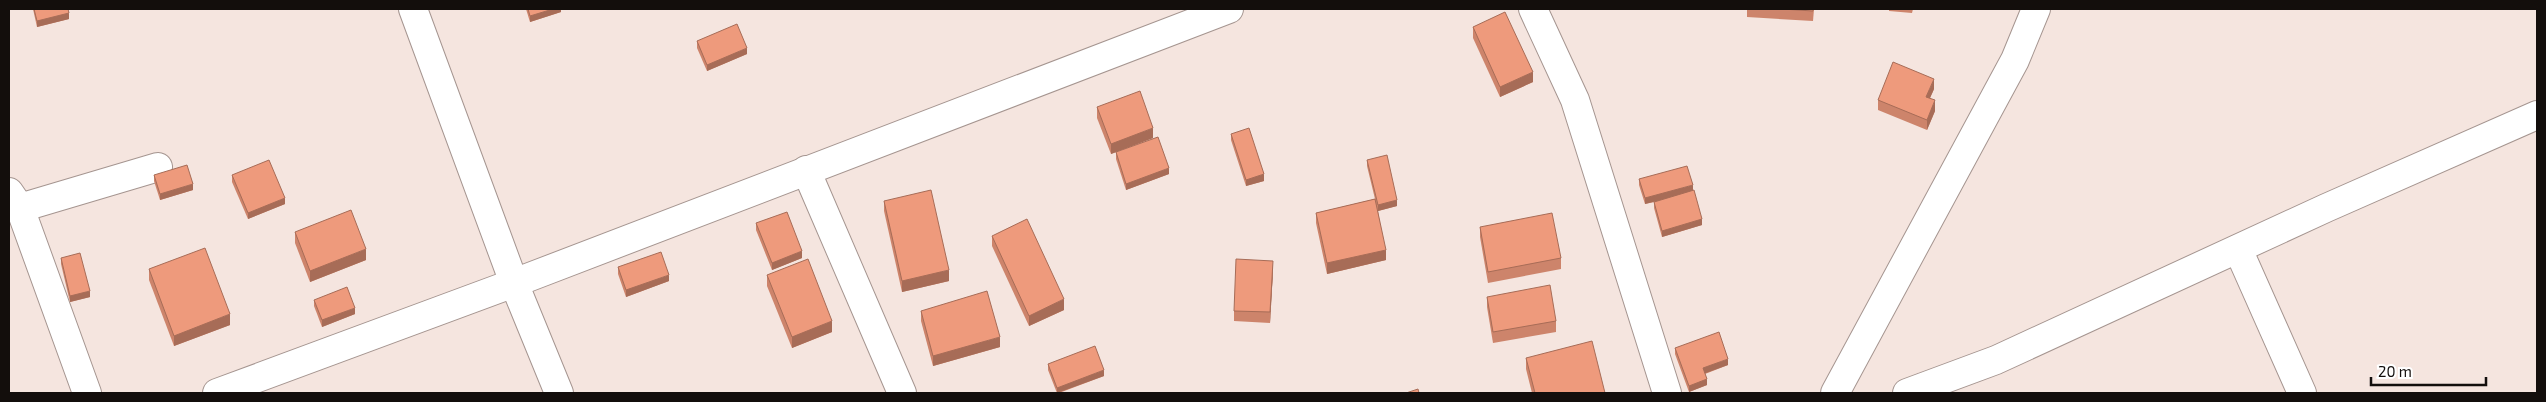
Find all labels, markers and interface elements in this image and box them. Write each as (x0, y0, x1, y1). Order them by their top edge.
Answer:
scale bar (2371, 354, 2486, 386)
text: 20 m (2378, 362, 2412, 380)

